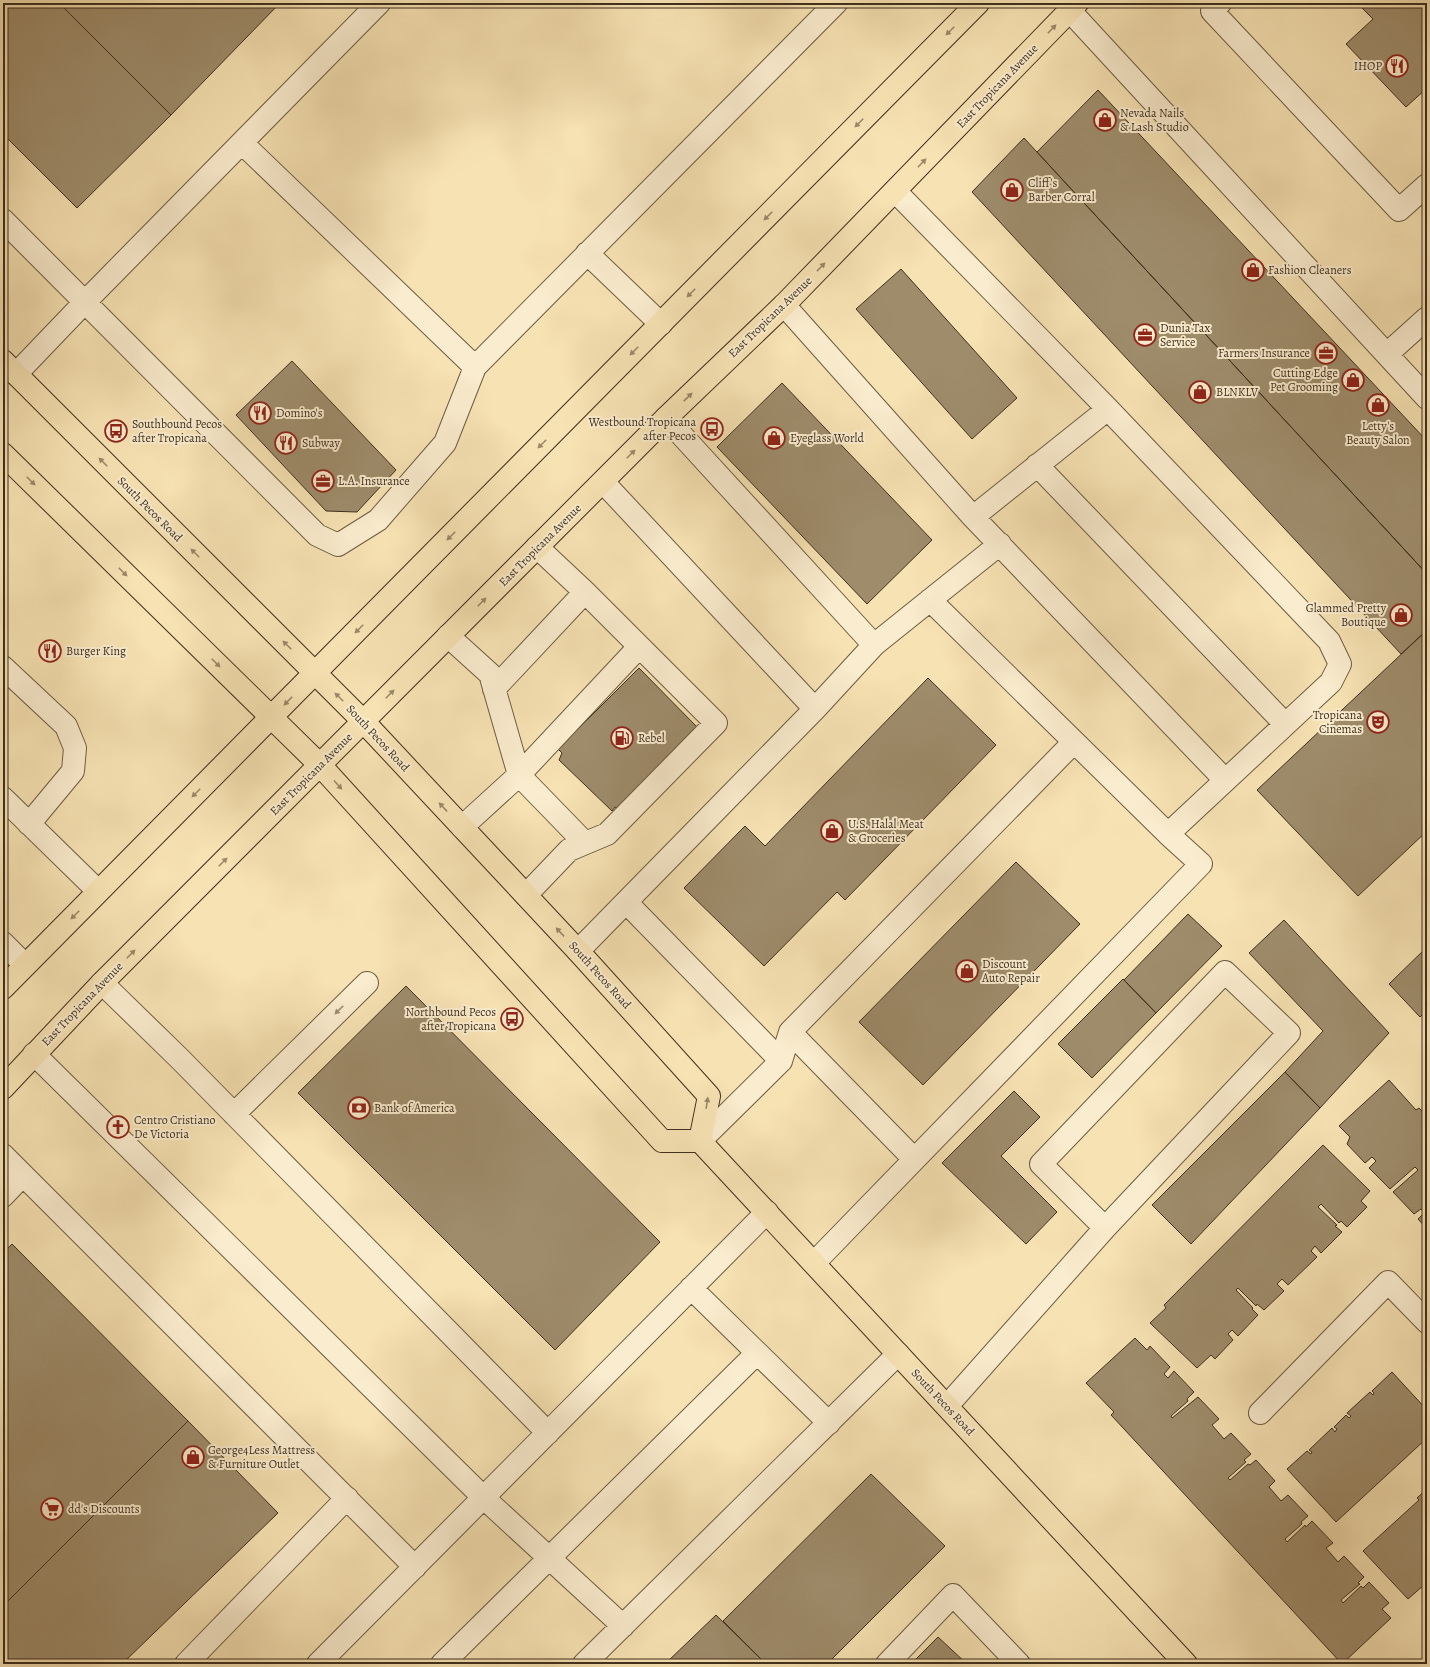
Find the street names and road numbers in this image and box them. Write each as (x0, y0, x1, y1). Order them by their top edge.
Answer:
street label: East Tropicana Avenue (953, 41, 1041, 131)
street label: East Tropicana Avenue (725, 273, 815, 361)
street label: South Pecos Road (114, 473, 186, 545)
street label: East Tropicana Avenue (495, 500, 585, 590)
street label: South Pecos Road (343, 701, 414, 775)
street label: East Tropicana Avenue (266, 729, 356, 819)
street label: South Pecos Road (565, 938, 635, 1013)
street label: East Tropicana Avenue (38, 959, 126, 1049)
street label: South Pecos Road (908, 1365, 979, 1439)

